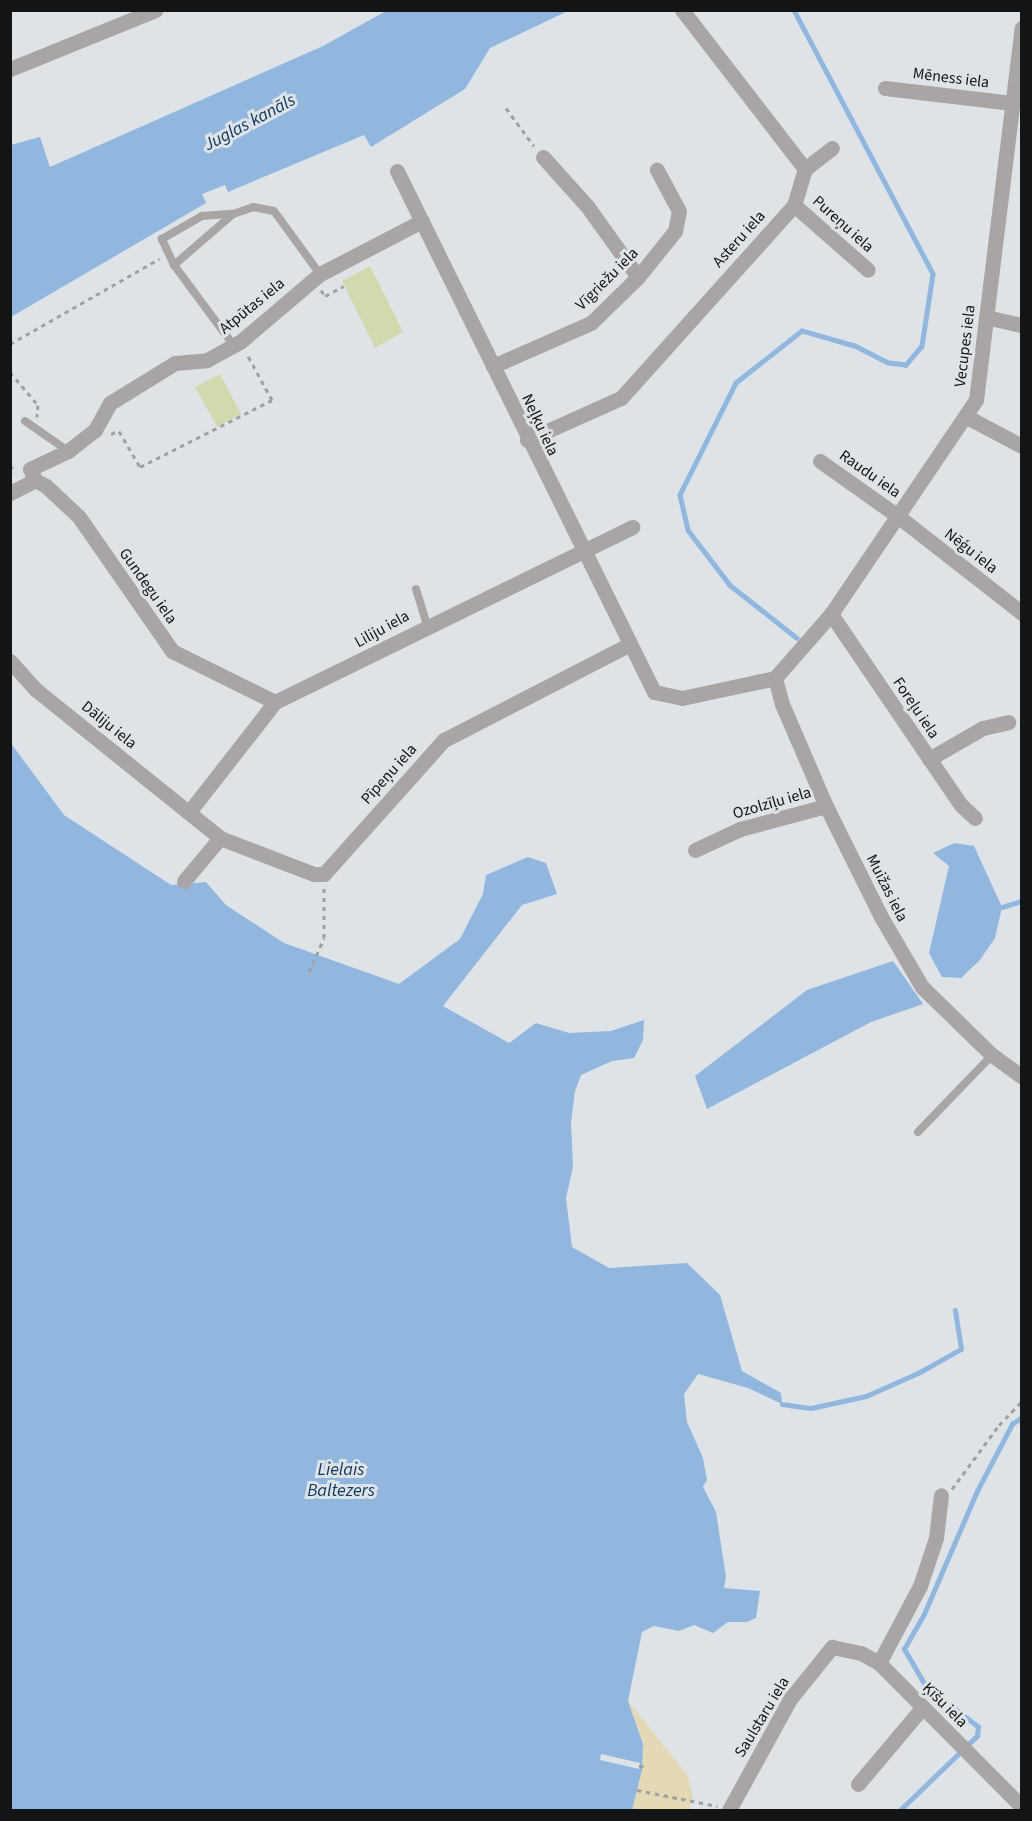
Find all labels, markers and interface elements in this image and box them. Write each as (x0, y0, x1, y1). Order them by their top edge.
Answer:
street label: Mēness iela (912, 64, 990, 92)
water label: Juglas kanāls (200, 90, 300, 156)
street label: Pureņu iela (808, 192, 878, 256)
street label: Asteru iela (708, 207, 770, 271)
street label: Vīgriežu iela (572, 244, 642, 314)
street label: Atpūtas iela (215, 274, 289, 338)
street label: Vecupes iela (950, 304, 980, 388)
street label: Neļķu iela (517, 391, 563, 459)
street label: Raudu iela (836, 446, 904, 502)
street label: Nēģu iela (941, 524, 1001, 578)
street label: Gundegu iela (115, 544, 181, 628)
street label: Liliju iela (351, 606, 413, 652)
street label: Foreļu iela (889, 674, 943, 742)
street label: Dāliju iela (77, 697, 141, 753)
street label: Pīpeņu iela (357, 740, 421, 808)
street label: Ozolzīļu iela (731, 783, 813, 823)
street label: Muižas iela (862, 851, 912, 925)
water label: Lielais Baltezers (307, 1460, 375, 1502)
street label: Saulstaru iela (730, 1673, 794, 1761)
street label: Ķīšu iela (918, 1678, 972, 1732)

